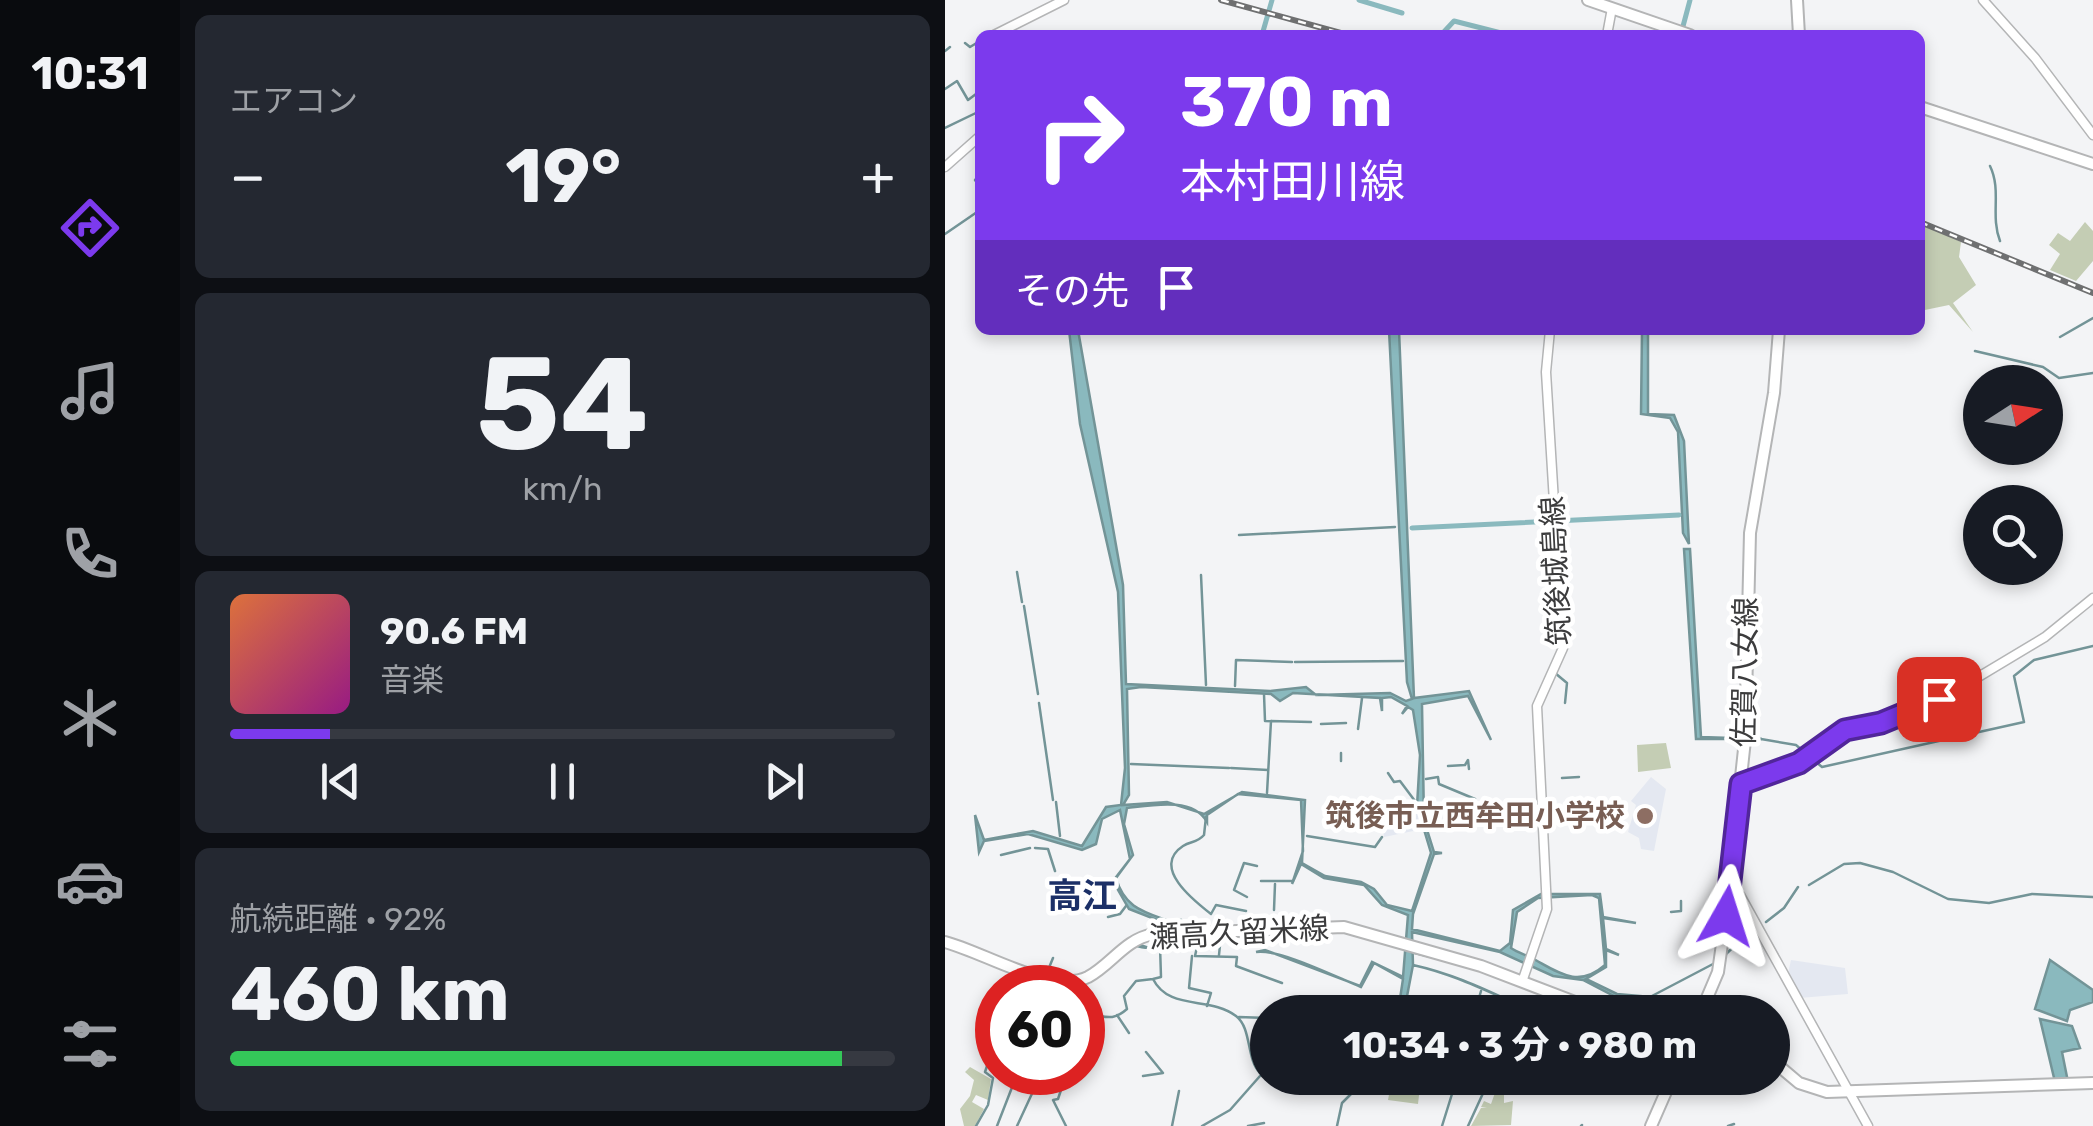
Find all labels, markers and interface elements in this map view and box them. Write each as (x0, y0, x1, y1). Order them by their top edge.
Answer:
text: 10:31 (31, 47, 149, 100)
text: 370 m (1180, 61, 1393, 144)
icon: right (1015, 70, 1145, 200)
text: エアコン (230, 82, 358, 120)
text: 19° (505, 132, 621, 221)
text: − (230, 144, 266, 209)
text: + (861, 144, 895, 209)
text: 本村田川線 (1180, 155, 1405, 208)
icon: directions (55, 193, 125, 263)
icon: arrive (1149, 260, 1204, 315)
text: その先 (1015, 268, 1129, 314)
text: 54 (476, 327, 649, 482)
icon: music (55, 356, 125, 426)
north arrow (1963, 365, 2063, 465)
map controls (1963, 365, 2063, 585)
text: km/h (523, 470, 602, 508)
button: search (1963, 485, 2063, 585)
street label: 筑後城島線 (1534, 495, 1578, 647)
icon: phone (55, 519, 125, 589)
street label: 佐賀八女線 (1726, 597, 1764, 747)
text: 90.6 FM (380, 608, 528, 654)
pin (1897, 657, 1982, 742)
text: 音楽 (380, 661, 444, 699)
icon: arrive (1912, 672, 1967, 727)
icon: climate (55, 683, 125, 753)
icon: previous (313, 754, 368, 809)
icon: pause (535, 754, 590, 809)
icon: next (757, 754, 812, 809)
place label: 筑後市立西牟田小学校 (1325, 798, 1625, 834)
marker: 筑後市立西牟田小学校 (1634, 805, 1656, 827)
icon: car (55, 846, 125, 916)
position arrow (1674, 864, 1778, 968)
district label: 高江 (1047, 875, 1117, 917)
text: 航続距離 · 92% (230, 900, 446, 938)
street label: 瀬高久留米線 (1148, 910, 1330, 956)
text: 460 km (230, 950, 510, 1039)
speed limit sign: 60 (975, 965, 1105, 1095)
icon: filters (55, 1009, 125, 1079)
text: 10:34 · 3 分 · 980 m (1343, 1022, 1697, 1068)

